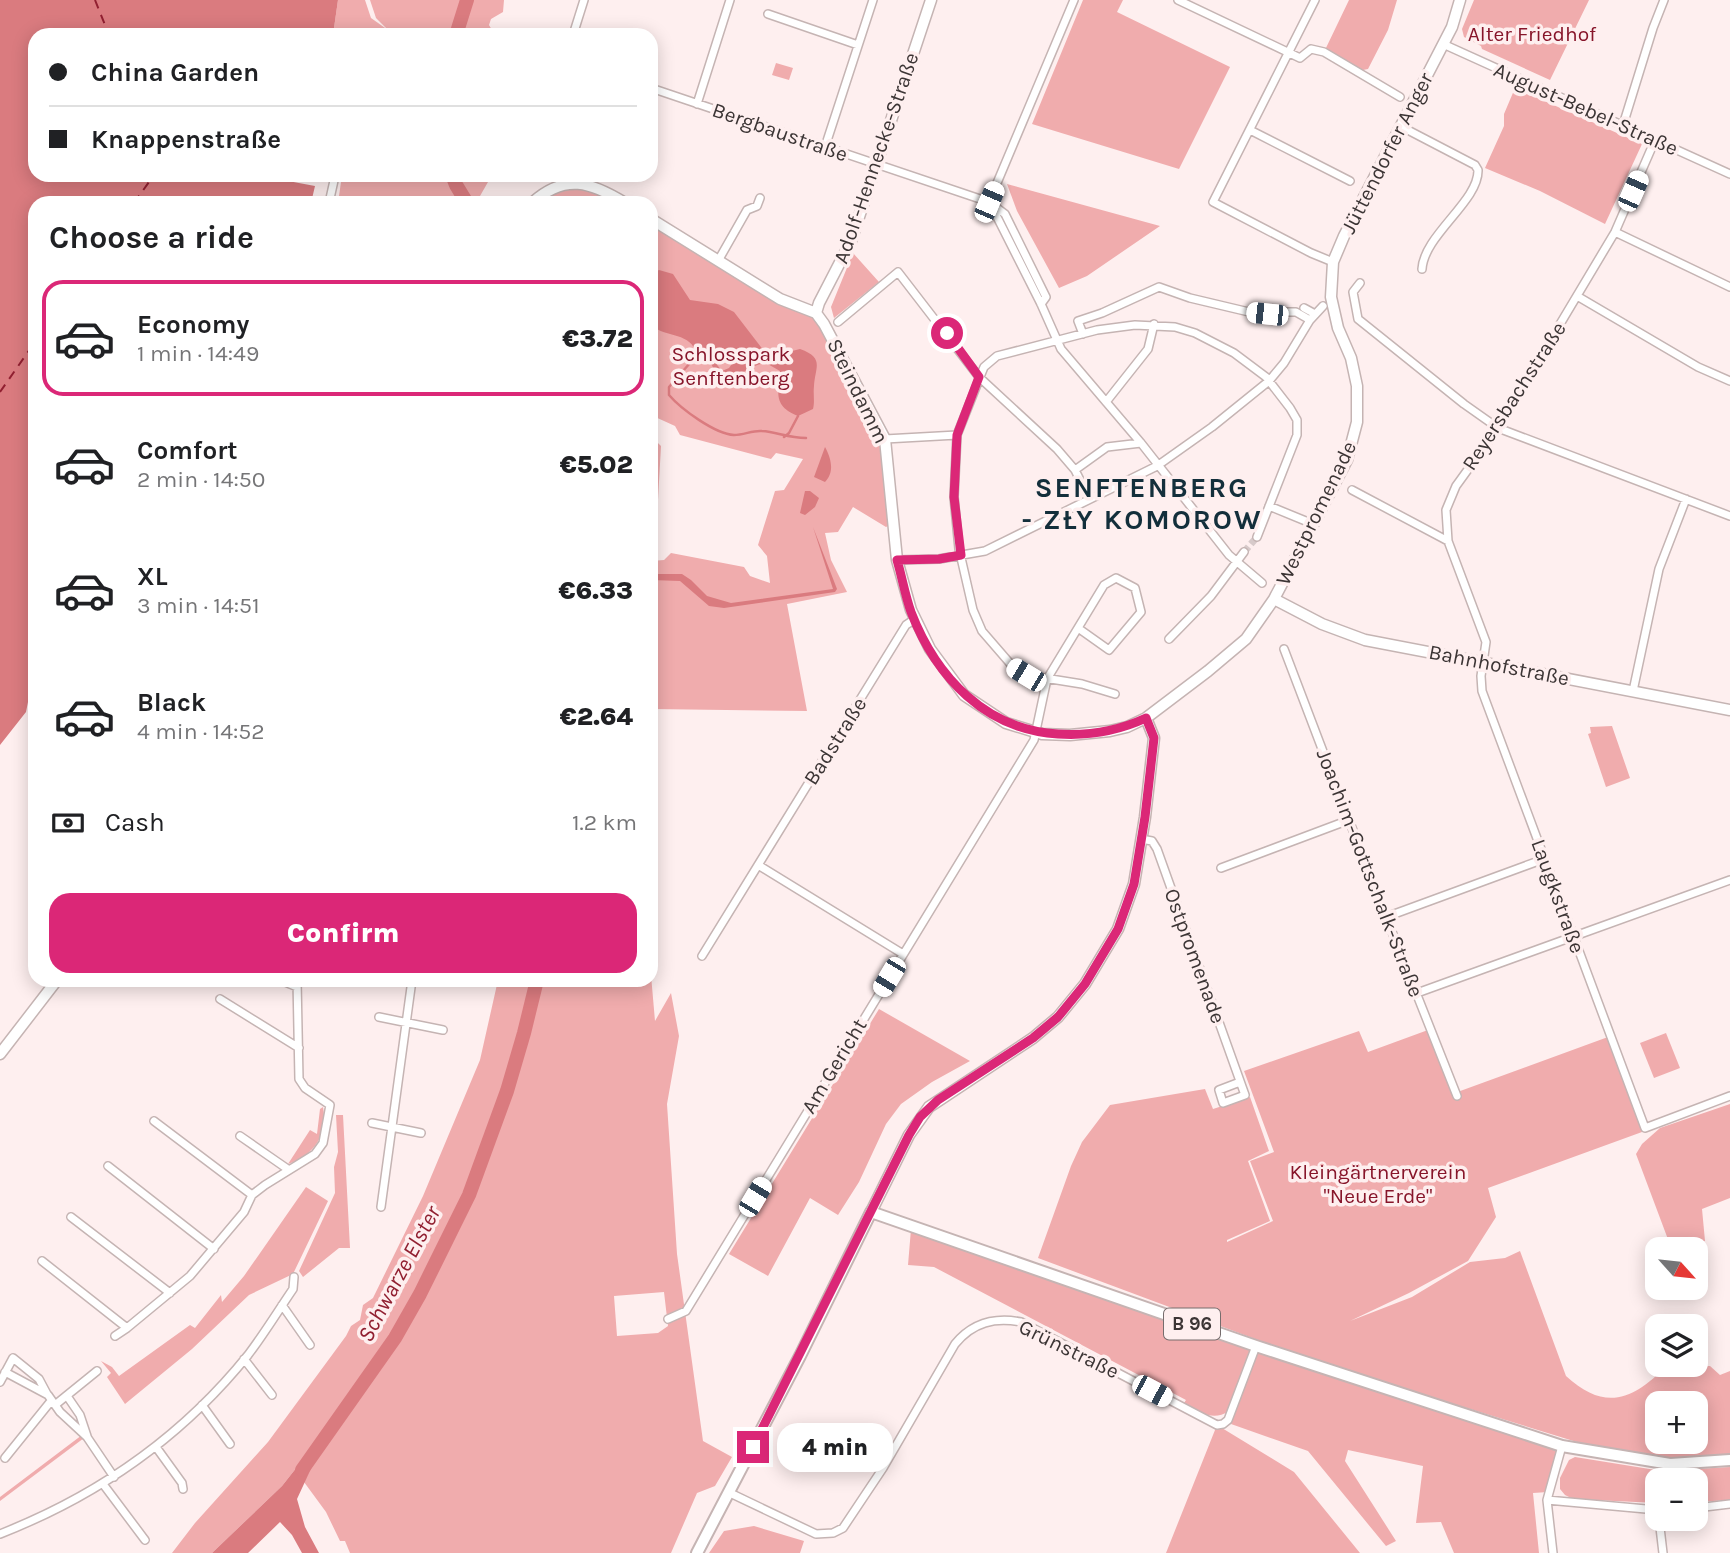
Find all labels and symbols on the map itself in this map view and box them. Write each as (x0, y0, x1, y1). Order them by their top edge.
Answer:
park label: Alter Friedhof (1468, 22, 1597, 46)
street label: Adolf-Hennecke-Straße (829, 49, 923, 267)
street label: August-Bebel-Straße (1490, 58, 1682, 160)
street label: Jüttendorfer Anger (1336, 68, 1438, 238)
street label: Bergbaustraße (709, 98, 851, 166)
car (1615, 168, 1652, 214)
car (972, 179, 1007, 225)
car (1246, 301, 1289, 327)
route start (931, 317, 963, 349)
street label: Reyersbachstraße (1457, 317, 1571, 475)
street label: Steindamm (822, 335, 894, 447)
park label: Schlosspark Senftenberg (672, 342, 791, 390)
street label: Westpromenade (1271, 437, 1361, 589)
district label: SENFTENBERG - ZŁY KOMOROW (1022, 471, 1262, 536)
street label: Bahnhofstraße (1427, 640, 1571, 690)
car (1003, 655, 1050, 695)
street label: Badstraße (799, 693, 871, 789)
street label: Joachim-Gottschalk-Straße (1312, 746, 1428, 1000)
street label: Laugkstraße (1526, 836, 1590, 956)
street label: Ostpromenade (1159, 885, 1231, 1027)
car (870, 954, 909, 1000)
street label: Am Gericht (796, 1014, 872, 1118)
park label: Kleingärtnerverein "Neue Erde" (1290, 1160, 1466, 1208)
car (736, 1174, 775, 1220)
water label: Schwarze Elster (352, 1200, 447, 1347)
north arrow (1645, 1237, 1708, 1300)
road number: B 96 (1164, 1308, 1220, 1340)
street label: Grünstraße (1015, 1314, 1123, 1384)
car (1129, 1372, 1176, 1410)
callout: 4 min (778, 1422, 893, 1472)
route end (737, 1431, 769, 1463)

